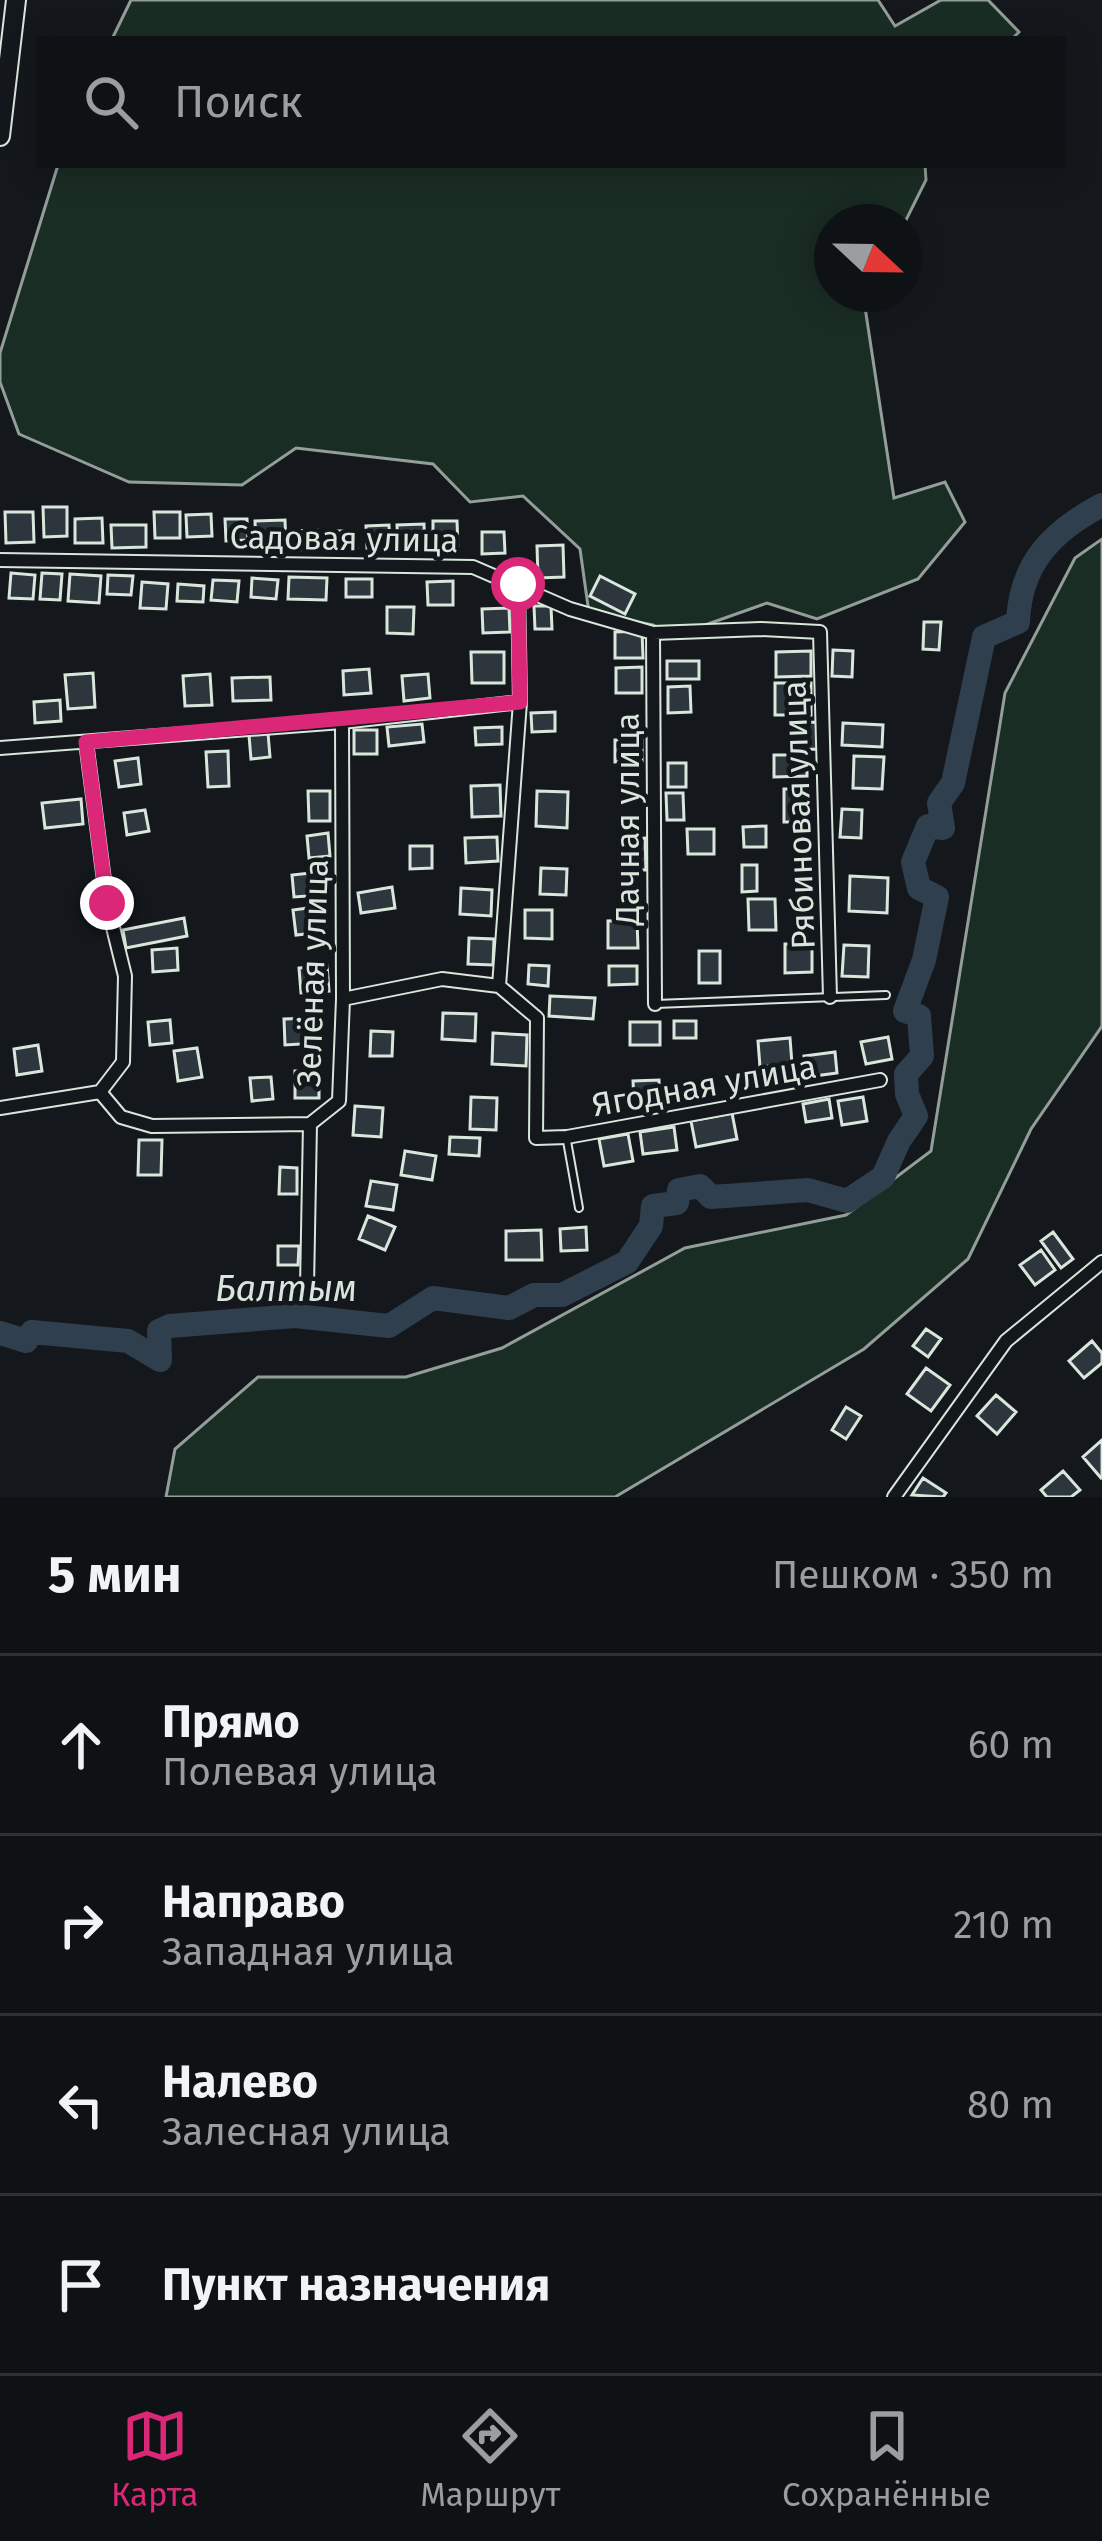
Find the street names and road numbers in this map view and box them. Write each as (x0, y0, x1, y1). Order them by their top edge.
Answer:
street label: Садовая улица (229, 517, 459, 561)
street label: Рябиновая улица (774, 680, 824, 950)
street label: Дачная улица (608, 713, 648, 926)
street label: Зелёная улица (289, 858, 337, 1088)
street label: Ягодная улица (589, 1047, 819, 1125)

